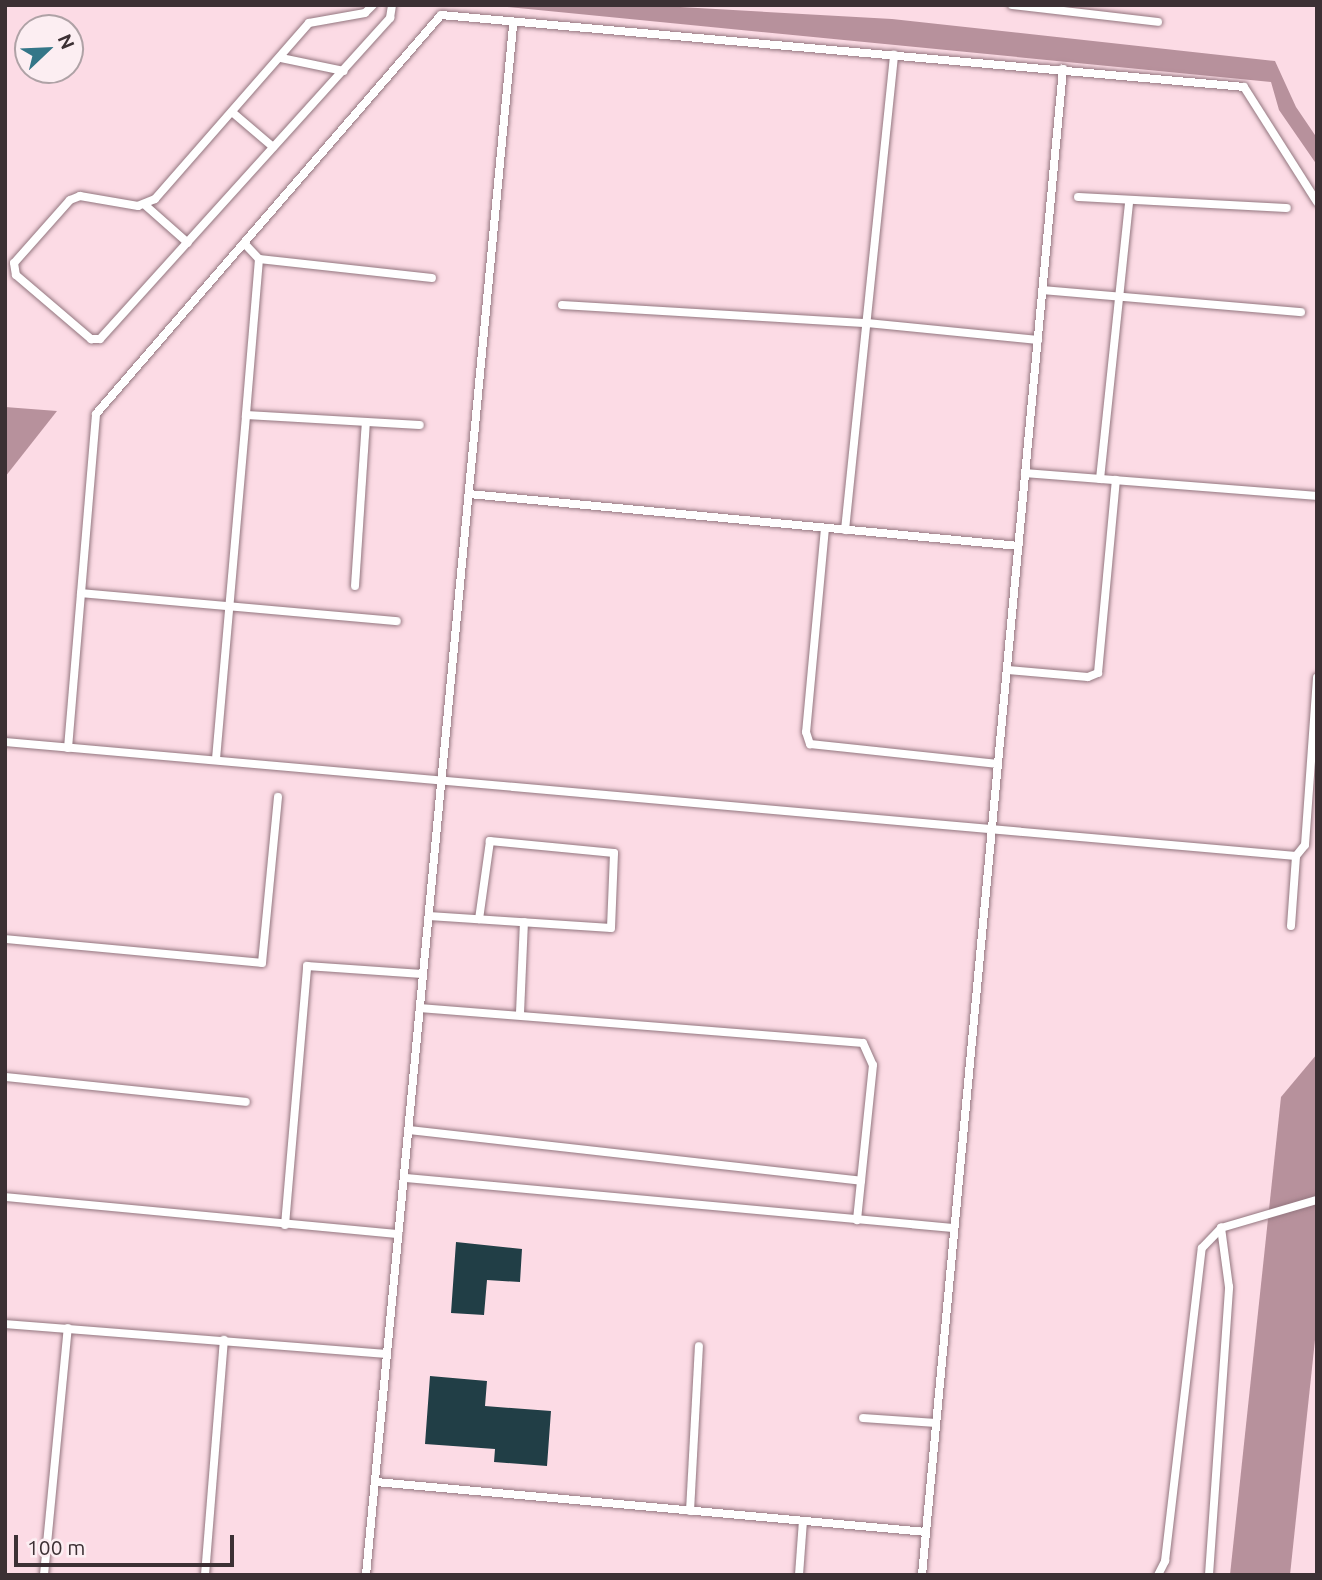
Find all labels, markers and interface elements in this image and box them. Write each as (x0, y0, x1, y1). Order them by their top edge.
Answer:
north arrow (14, 14, 84, 84)
text: N (54, 31, 79, 52)
scale bar (18, 1520, 238, 1564)
text: 100 m (27, 1535, 85, 1559)

